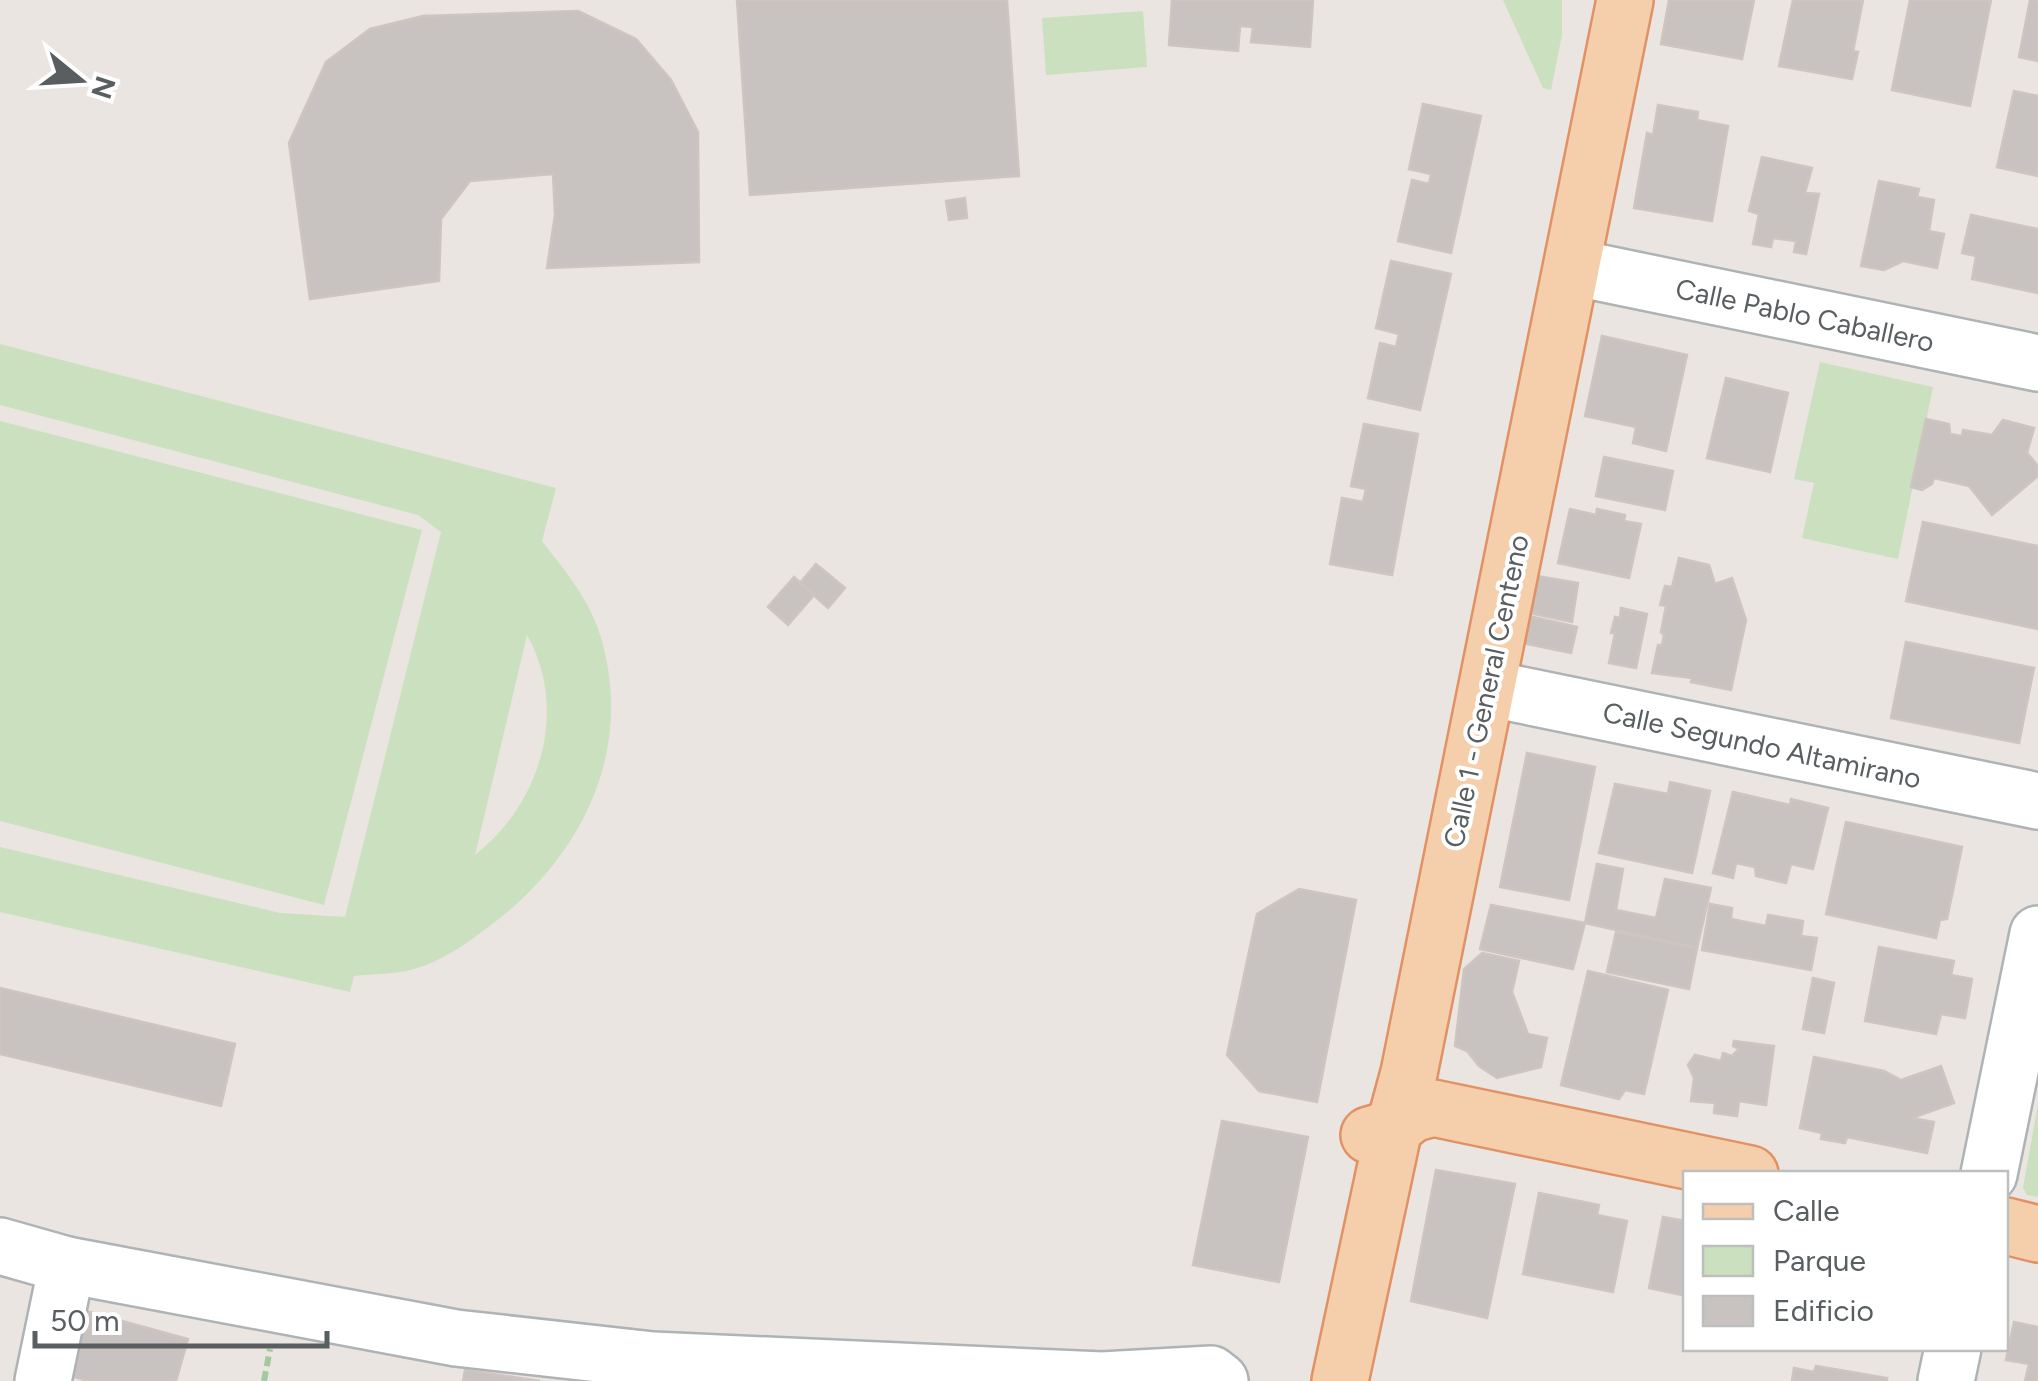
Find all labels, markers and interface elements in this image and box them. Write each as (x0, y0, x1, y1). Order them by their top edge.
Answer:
north arrow (30, 30, 130, 130)
text: N (84, 72, 123, 103)
street label: Calle Pablo Caballero (1673, 271, 1937, 359)
street label: Calle 1 - General Centeno (1436, 531, 1536, 851)
street label: Calle Segundo Altamirano (1600, 695, 1924, 795)
legend (1683, 1171, 2008, 1351)
text: Calle (1773, 1192, 1840, 1229)
text: Parque (1773, 1242, 1866, 1279)
scale bar (35, 1286, 328, 1348)
text: Edificio (1773, 1292, 1874, 1329)
text: 50 m (50, 1302, 119, 1339)

